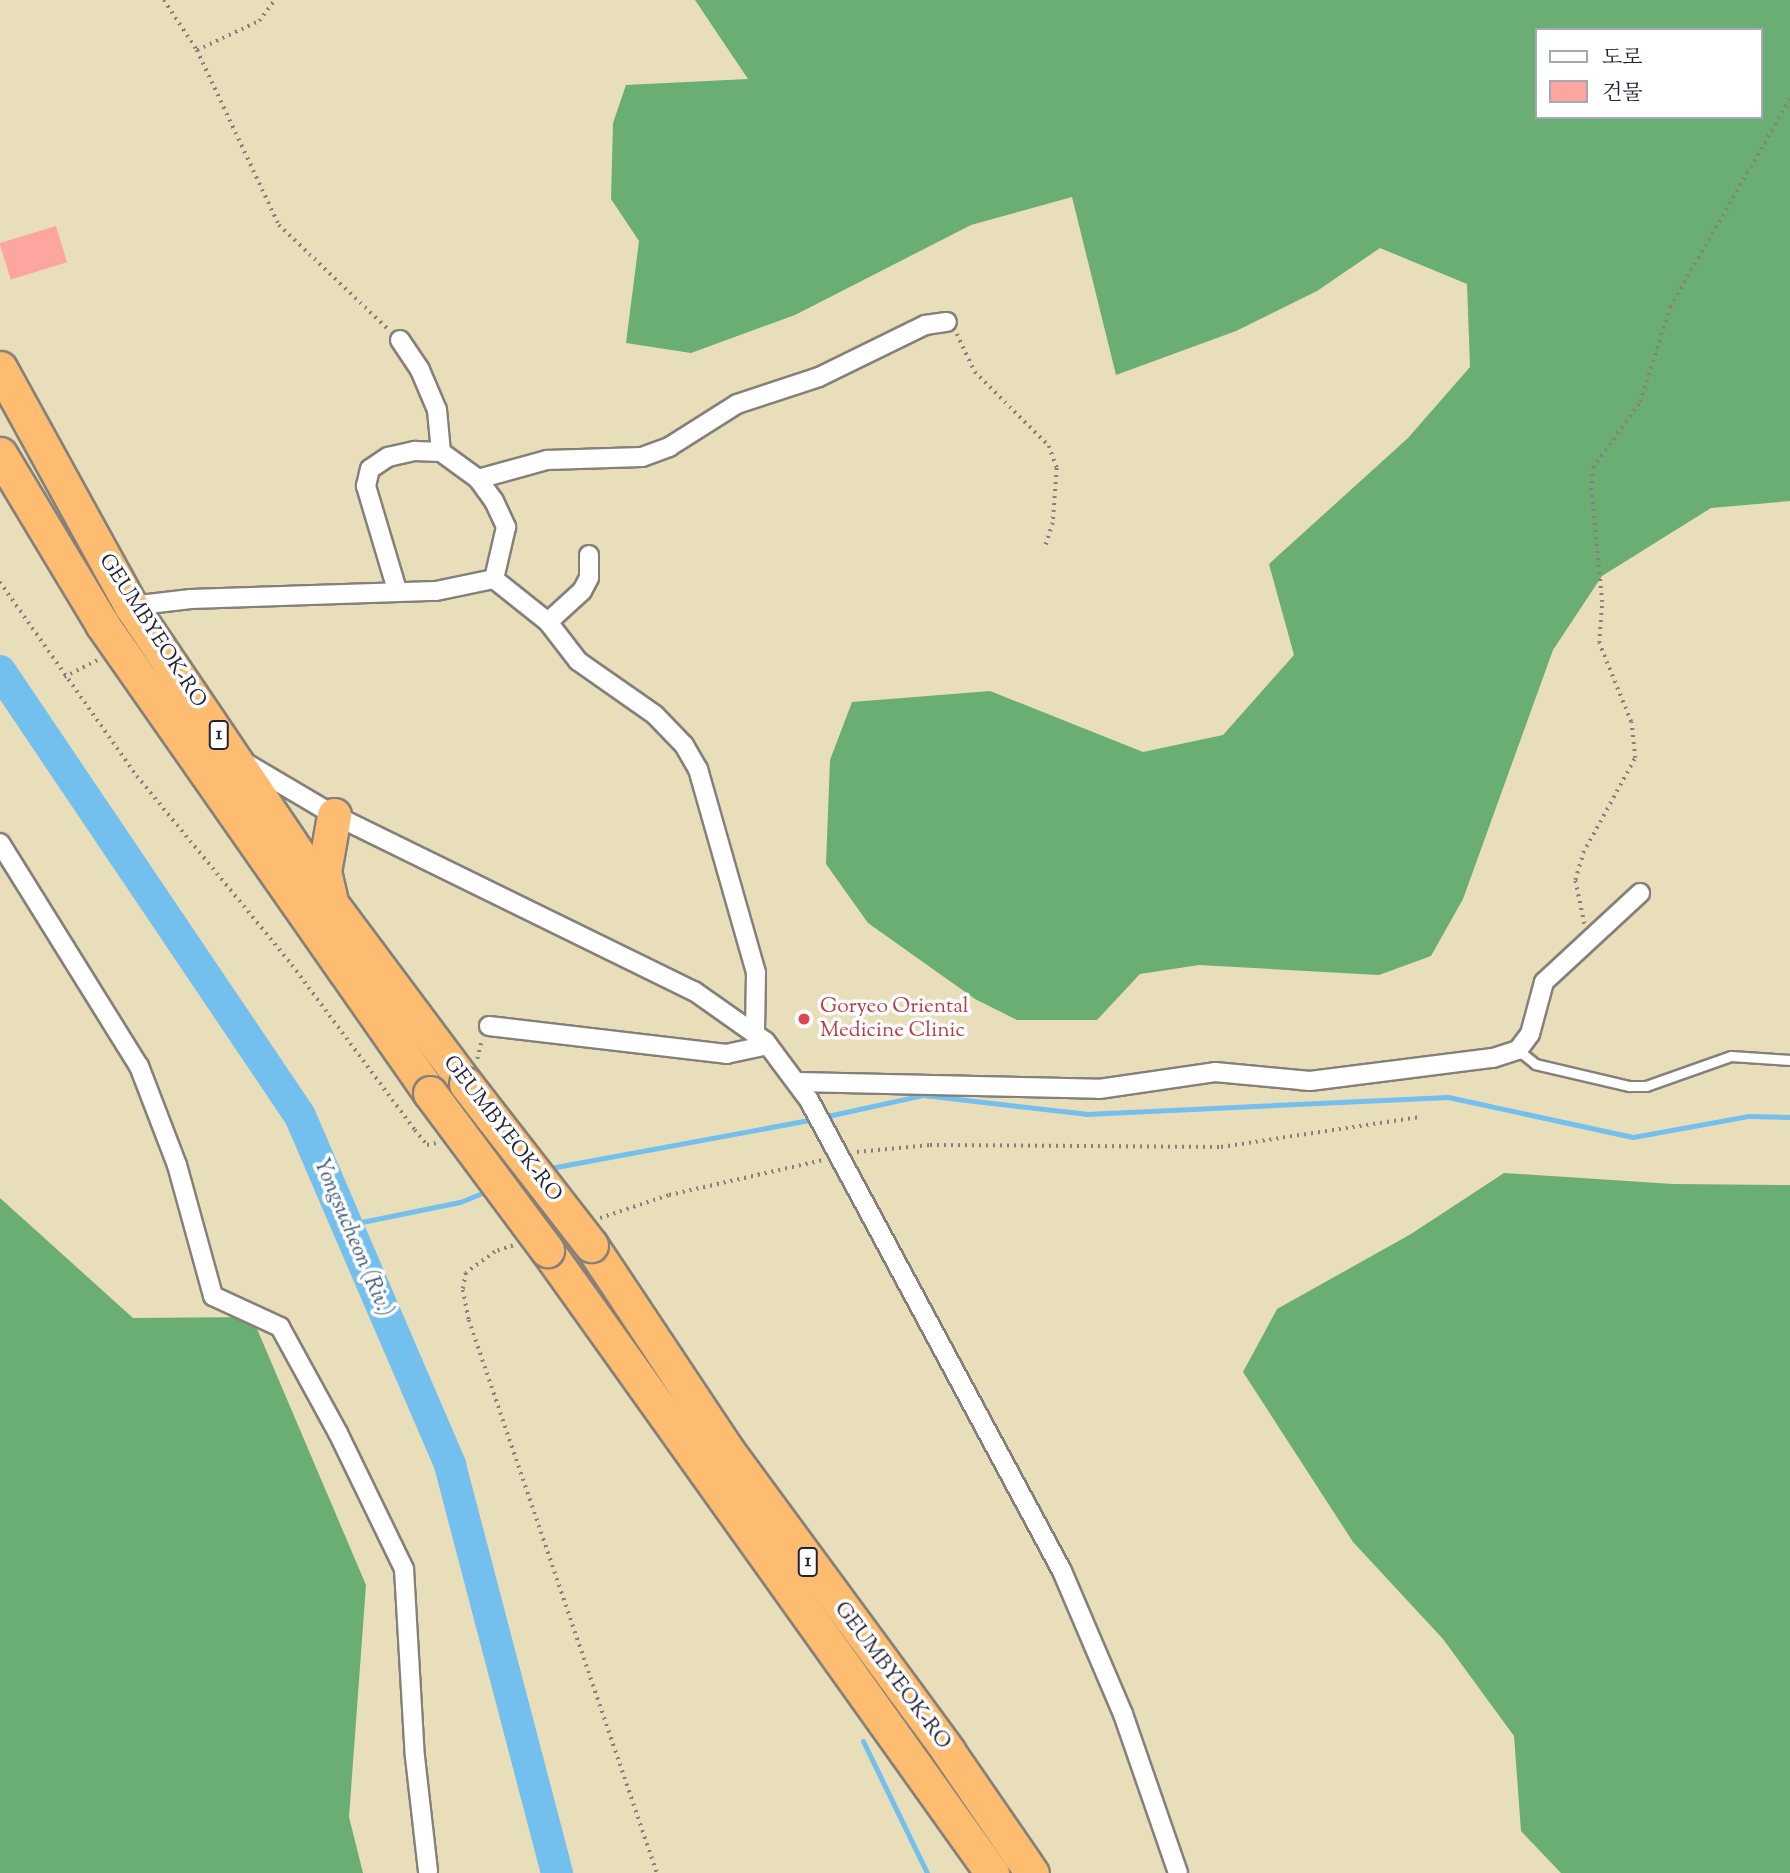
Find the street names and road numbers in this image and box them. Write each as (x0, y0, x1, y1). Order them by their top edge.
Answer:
street label: GEUMBYEOK-RO (93, 549, 211, 713)
road number: 1 (208, 720, 230, 750)
street label: GEUMBYEOK-RO (437, 1051, 567, 1207)
road number: 1 (798, 1546, 818, 1578)
street label: GEUMBYEOK-RO (828, 1597, 956, 1755)

